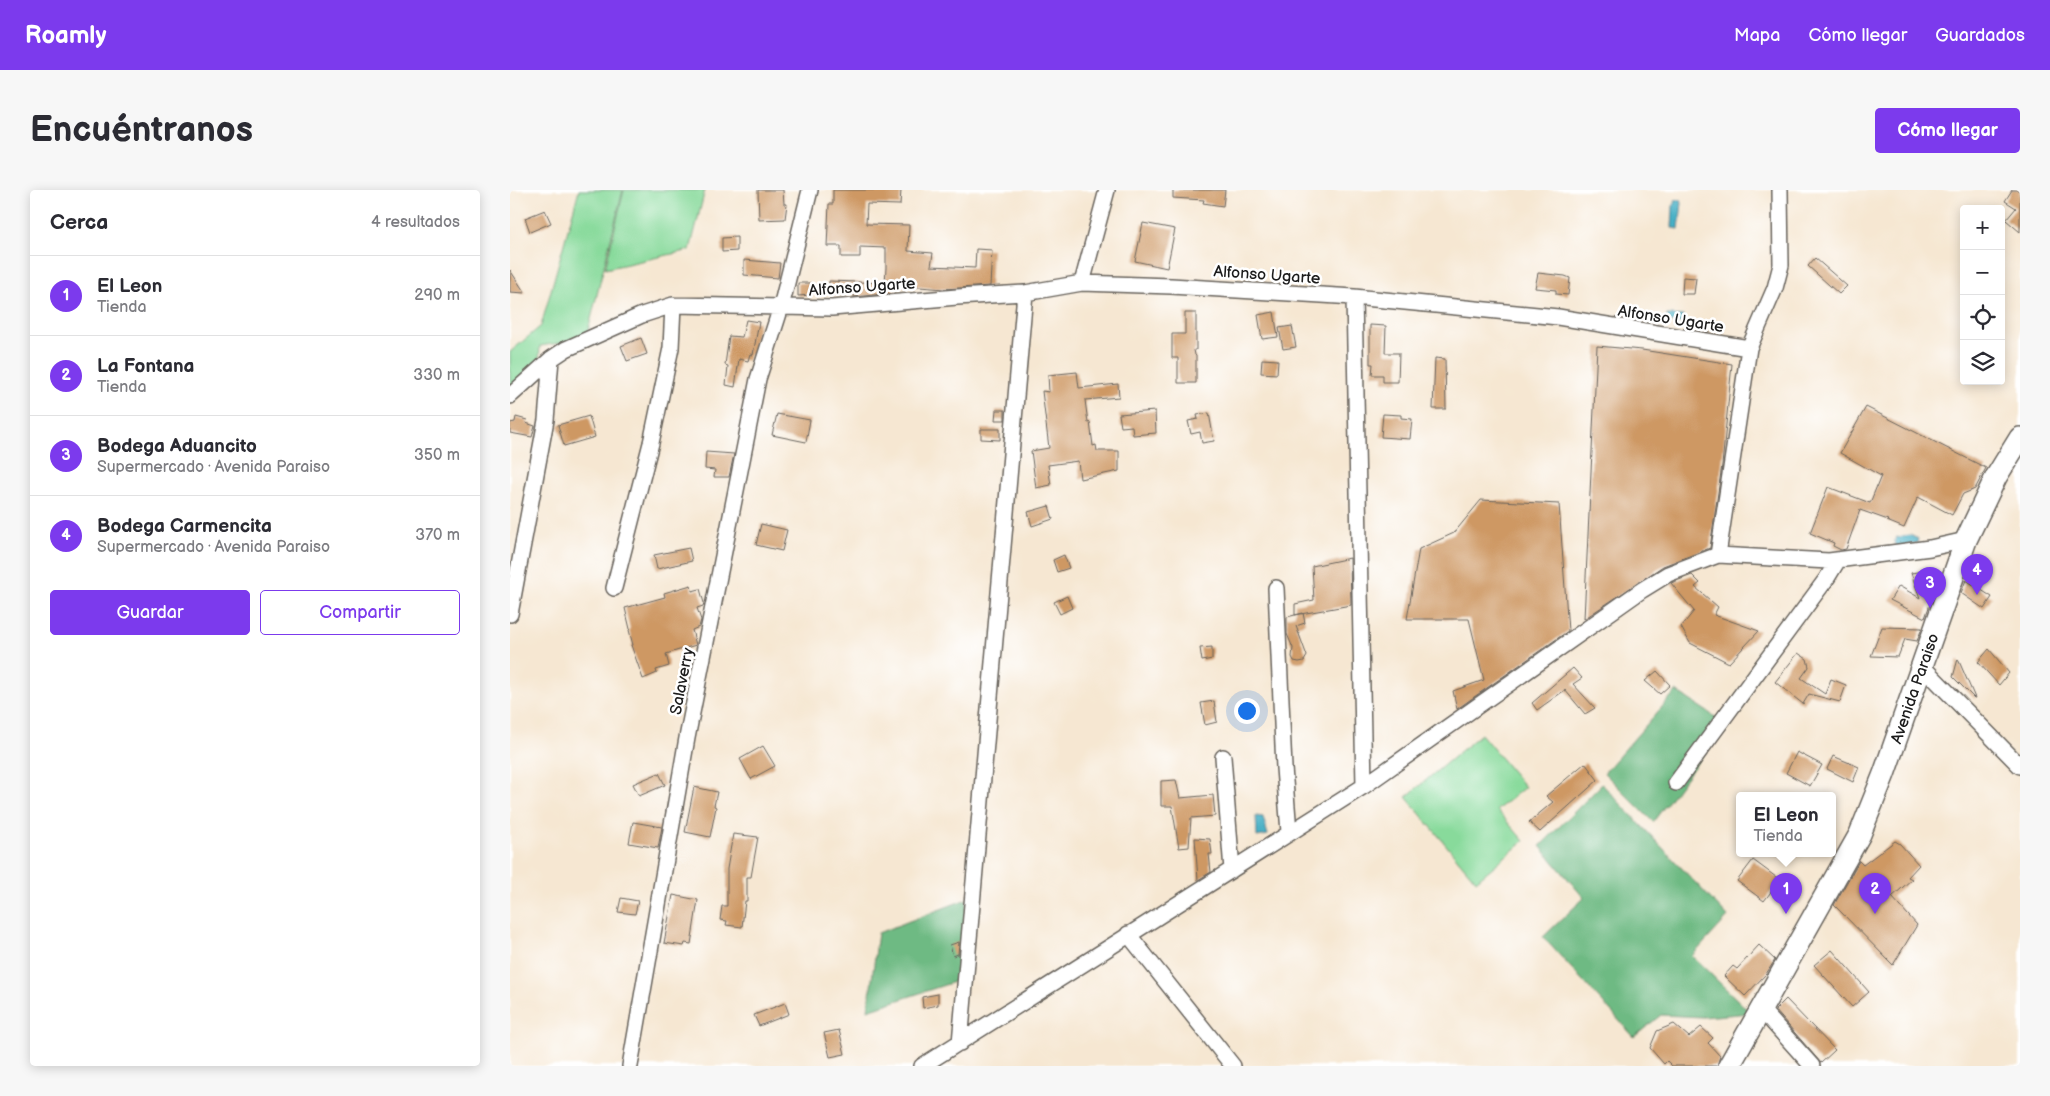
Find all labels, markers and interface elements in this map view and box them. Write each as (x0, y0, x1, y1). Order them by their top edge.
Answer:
text: Roamly (25, 21, 106, 50)
text: Mapa (1734, 25, 1780, 46)
text: Cómo llegar (1808, 25, 1907, 46)
text: Guardados (1935, 25, 2025, 46)
button: Cómo llegar (1875, 108, 2020, 153)
text: Encuéntranos (30, 109, 253, 152)
map controls (1960, 205, 2005, 385)
button: + (1960, 205, 2005, 250)
text: Cerca (50, 210, 108, 235)
text: 4 resultados (371, 213, 460, 232)
button: − (1960, 250, 2005, 295)
street label: Alfonso Ugarte (1213, 262, 1321, 289)
street label: Alfonso Ugarte (808, 274, 917, 301)
text: El Leon (97, 275, 162, 298)
text: 1 (63, 286, 69, 305)
text: 290 m (414, 286, 460, 305)
button: locate (1960, 295, 2005, 340)
text: Tienda (97, 298, 146, 317)
street label: Alfonso Ugarte (1616, 302, 1726, 337)
button: layers (1960, 340, 2005, 385)
text: La Fontana (97, 355, 195, 378)
text: 2 (61, 366, 71, 385)
text: 330 m (413, 366, 460, 385)
text: Tienda (97, 378, 146, 397)
text: Bodega Aduancito (97, 435, 257, 458)
text: 3 (61, 446, 71, 465)
text: 350 m (414, 446, 460, 465)
text: Supermercado · Avenida Paraiso (97, 458, 330, 477)
text: Bodega Carmencita (97, 515, 272, 538)
text: 4 (61, 526, 71, 545)
text: 370 m (415, 526, 460, 545)
text: Supermercado · Avenida Paraiso (97, 538, 330, 557)
pin: 4 (1961, 554, 1993, 595)
pin: 3 (1914, 567, 1946, 608)
button: Guardar (50, 590, 250, 635)
button: Compartir (260, 590, 460, 635)
street label: Avenida Paraiso (1887, 631, 1944, 746)
street label: Salaverry (667, 645, 698, 716)
your location (1234, 698, 1260, 724)
popup (1736, 792, 1836, 857)
text: El Leon (1753, 804, 1819, 827)
text: Tienda (1753, 827, 1803, 846)
pin: 1 (1770, 873, 1802, 914)
pin: 2 (1859, 873, 1891, 914)

